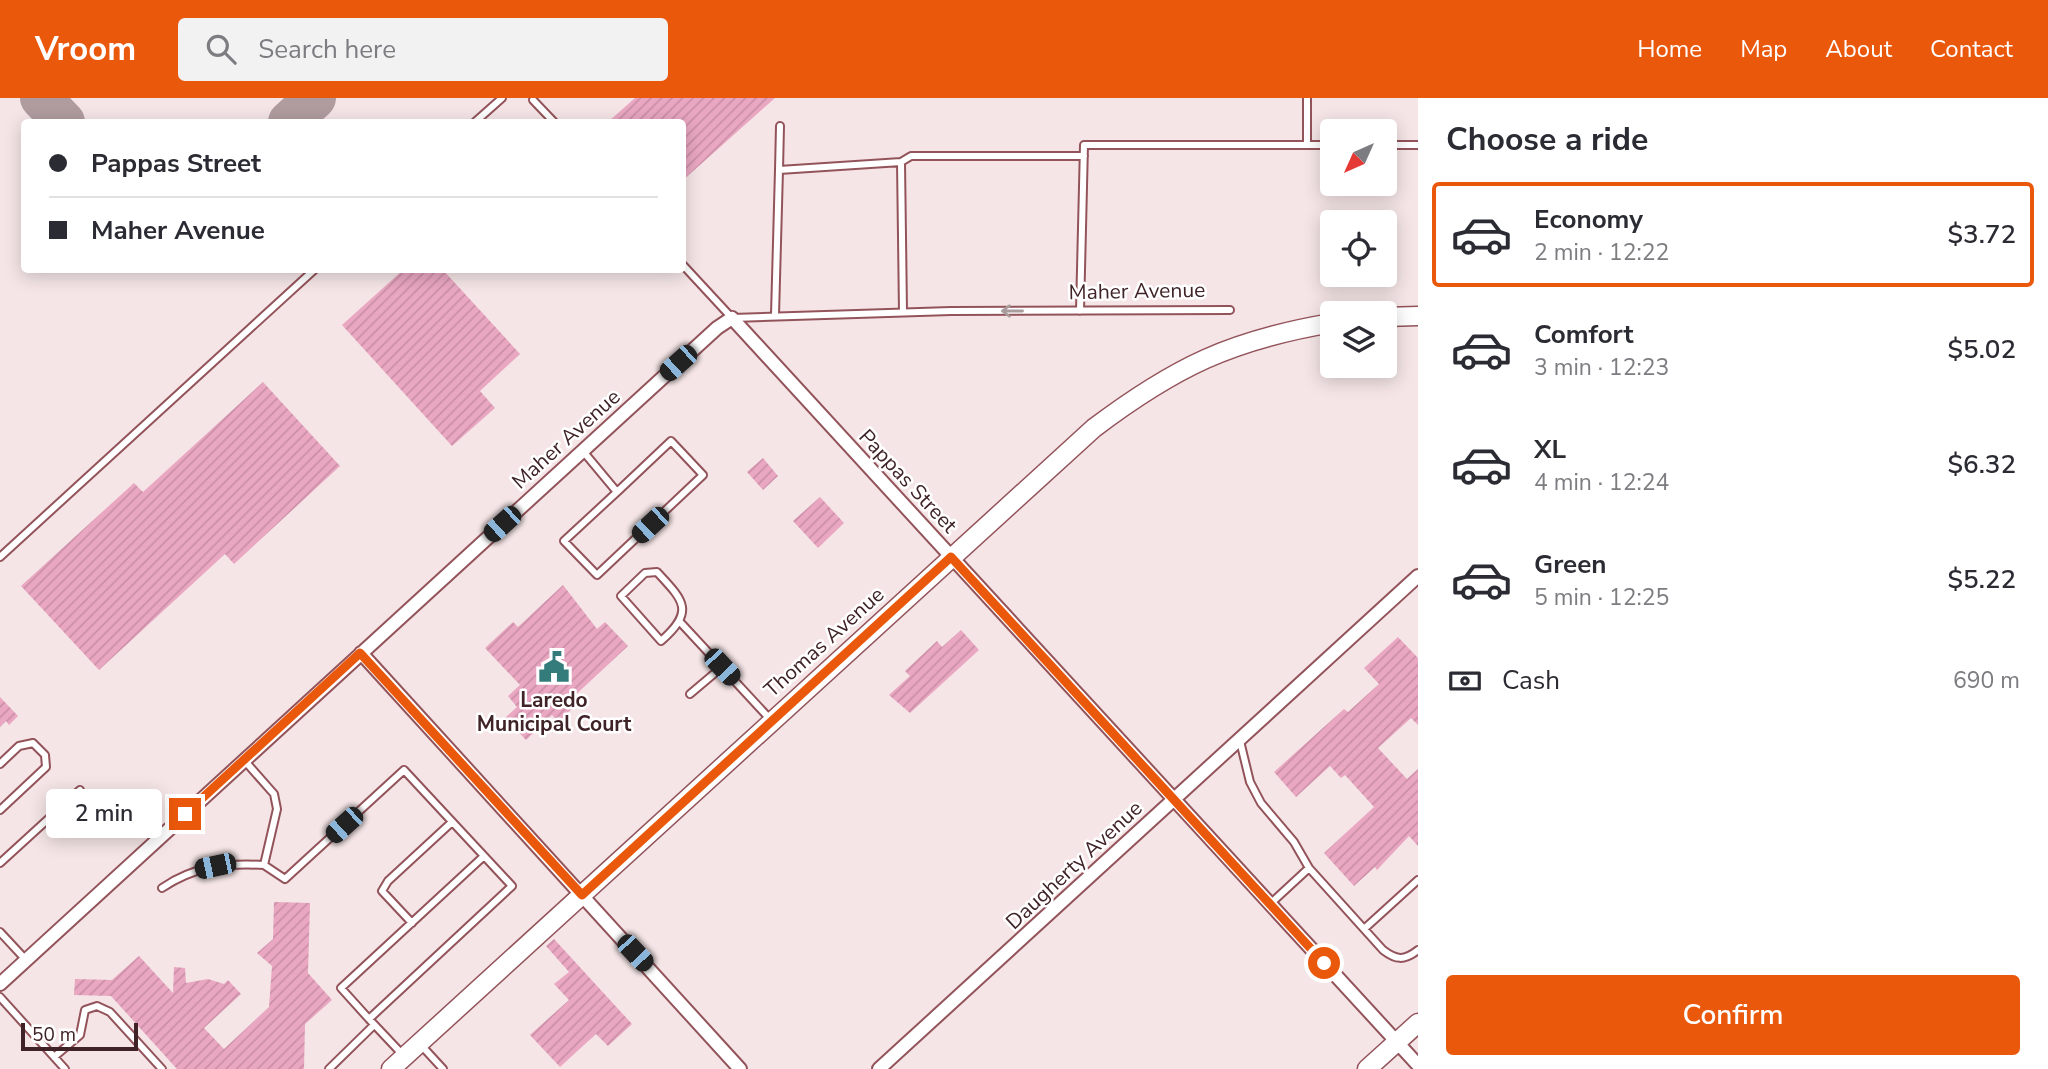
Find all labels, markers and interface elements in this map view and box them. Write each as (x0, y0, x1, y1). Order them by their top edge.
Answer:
search box (178, 18, 668, 81)
text: Vroom (35, 27, 136, 72)
icon: search (202, 30, 240, 68)
text: Search here (258, 32, 396, 67)
text: Home (1637, 33, 1702, 65)
text: Map (1740, 33, 1787, 65)
text: About (1825, 33, 1892, 65)
text: Contact (1930, 33, 2013, 65)
text: Choose a ride (1446, 118, 1648, 161)
north arrow (1320, 119, 1396, 196)
map controls (1320, 119, 1397, 378)
text: Pappas Street (91, 146, 261, 181)
text: Economy (1534, 202, 1643, 237)
icon: car (1450, 203, 1513, 266)
button: locate (1320, 210, 1397, 287)
text: Maher Avenue (91, 213, 265, 248)
text: $3.72 (1947, 217, 2016, 252)
text: 2 min · 12:22 (1534, 237, 1669, 268)
street label: Maher Avenue (1068, 276, 1206, 306)
button: layers (1320, 301, 1397, 378)
one-way arrow (1001, 304, 1024, 318)
text: Comfort (1534, 317, 1634, 352)
icon: car (1450, 318, 1513, 381)
text: $5.02 (1947, 332, 2016, 367)
car (656, 341, 701, 385)
text: 3 min · 12:23 (1534, 352, 1669, 383)
street label: Maher Avenue (506, 383, 626, 495)
street label: Pappas Street (853, 423, 964, 539)
text: XL (1534, 432, 1566, 467)
icon: car (1450, 433, 1513, 496)
text: $6.32 (1947, 447, 2016, 482)
text: 4 min · 12:24 (1534, 467, 1669, 498)
car (480, 502, 525, 546)
car (628, 503, 673, 547)
text: Green (1534, 547, 1607, 582)
icon: car (1450, 548, 1513, 611)
text: $5.22 (1947, 562, 2016, 597)
street label: Thomas Avenue (758, 581, 890, 703)
text: 5 min · 12:25 (1534, 582, 1669, 613)
car (700, 644, 745, 690)
public building icon: Laredo Municipal Court (537, 650, 571, 684)
icon: cash (1446, 662, 1484, 700)
text: Cash (1502, 663, 1560, 698)
text: 690 m (1953, 665, 2020, 696)
place label: Laredo Municipal Court (477, 686, 632, 738)
callout: 2 min (45, 790, 160, 838)
street label: Daugherty Avenue (1000, 794, 1148, 936)
text: 2 min (75, 798, 133, 829)
route end (169, 798, 201, 830)
car (322, 803, 367, 847)
car (193, 851, 238, 881)
car (613, 930, 658, 976)
route start (1308, 947, 1340, 979)
button: Confirm (1446, 975, 2020, 1055)
scale bar (21, 1020, 138, 1052)
text: 50 m (32, 1022, 76, 1048)

